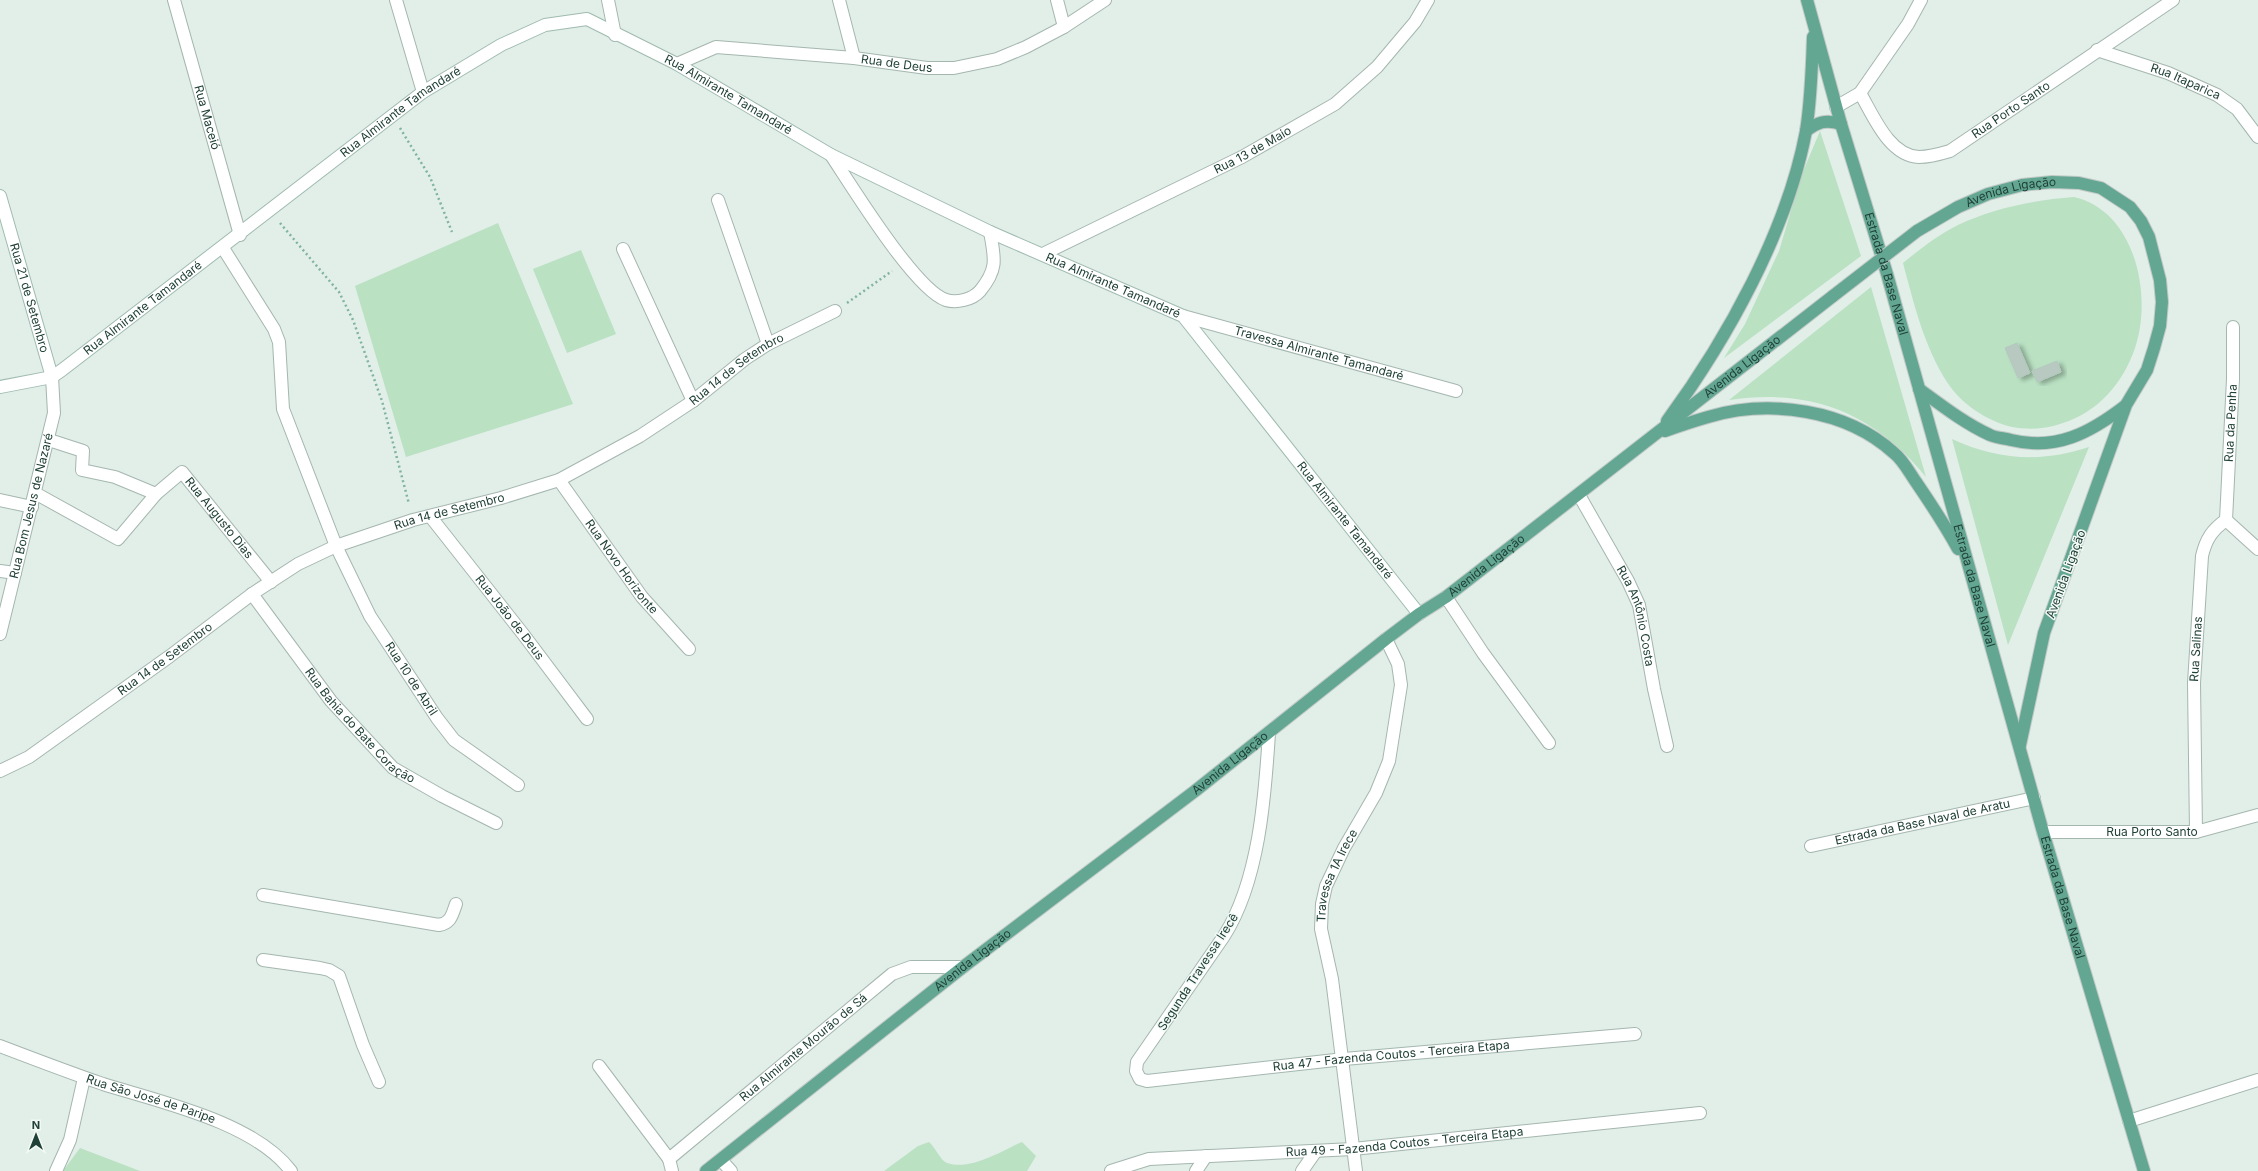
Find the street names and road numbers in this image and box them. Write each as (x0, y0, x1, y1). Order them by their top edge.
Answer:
street label: Rua Almirante Tamandaré (662, 51, 795, 137)
street label: Rua de Deus (860, 51, 932, 75)
street label: Rua Itaparica (2149, 60, 2223, 103)
street label: Rua Almirante Tamandaré (337, 63, 463, 160)
street label: Rua Porto Santo (1968, 78, 2053, 141)
street label: Rua Maceió (191, 83, 224, 151)
street label: Rua 13 de Maio (1211, 122, 1294, 177)
street label: Avenida Ligação (1963, 174, 2056, 210)
street label: Estrada da Base Naval (1862, 210, 1912, 337)
street label: Rua 21 de Setembro (7, 241, 53, 354)
street label: Rua Almirante Tamandaré (1044, 249, 1183, 321)
street label: Rua Almirante Tamandaré (80, 257, 205, 358)
street label: Travessa Almirante Tamandaré (1233, 322, 1406, 383)
street label: Rua 14 de Setembro (686, 329, 786, 408)
street label: Avenida Ligação (1701, 332, 1783, 401)
street label: Rua da Penha (2221, 384, 2240, 462)
street label: Rua Bom Jesus de Nazaré (6, 431, 56, 580)
street label: Rua Almirante Tamandaré (1294, 458, 1396, 582)
street label: Rua Augusto Dias (182, 474, 257, 561)
street label: Rua 14 de Setembro (392, 489, 506, 533)
street label: Rua Novo Horizonte (582, 516, 662, 617)
street label: Estrada da Base Naval (1950, 522, 1999, 649)
street label: Avenida Ligação (2043, 528, 2089, 620)
street label: Avenida Ligação (1445, 531, 1528, 600)
street label: Rua Antônio Costa (1614, 563, 1658, 667)
street label: Rua João de Deus (472, 572, 548, 663)
street label: Rua Salinas (2186, 616, 2205, 682)
street label: Rua 14 de Setembro (115, 619, 215, 698)
street label: Rua 10 de Abril (382, 639, 441, 718)
street label: Rua Bahia do Bate Coração (302, 665, 418, 786)
street label: Avenida Ligação (1189, 728, 1271, 798)
street label: Estrada da Base Naval de Aratu (1833, 795, 2011, 848)
street label: Rua Porto Santo (2106, 824, 2198, 839)
street label: Travessa 1A Irece (1313, 826, 1360, 923)
street label: Estrada da Base Naval (2038, 834, 2088, 960)
street label: Segunda Travessa Irecê (1154, 910, 1241, 1033)
street label: Avenida Ligação (931, 925, 1014, 994)
street label: Rua Almirante Mourão de Sá (736, 990, 870, 1104)
street label: Rua 47 - Fazenda Coutos - Terceira Etapa (1272, 1037, 1510, 1074)
street label: Rua São José de Paripe (84, 1071, 218, 1127)
street label: Rua 49 - Fazenda Coutos - Terceira Etapa (1285, 1123, 1524, 1159)

